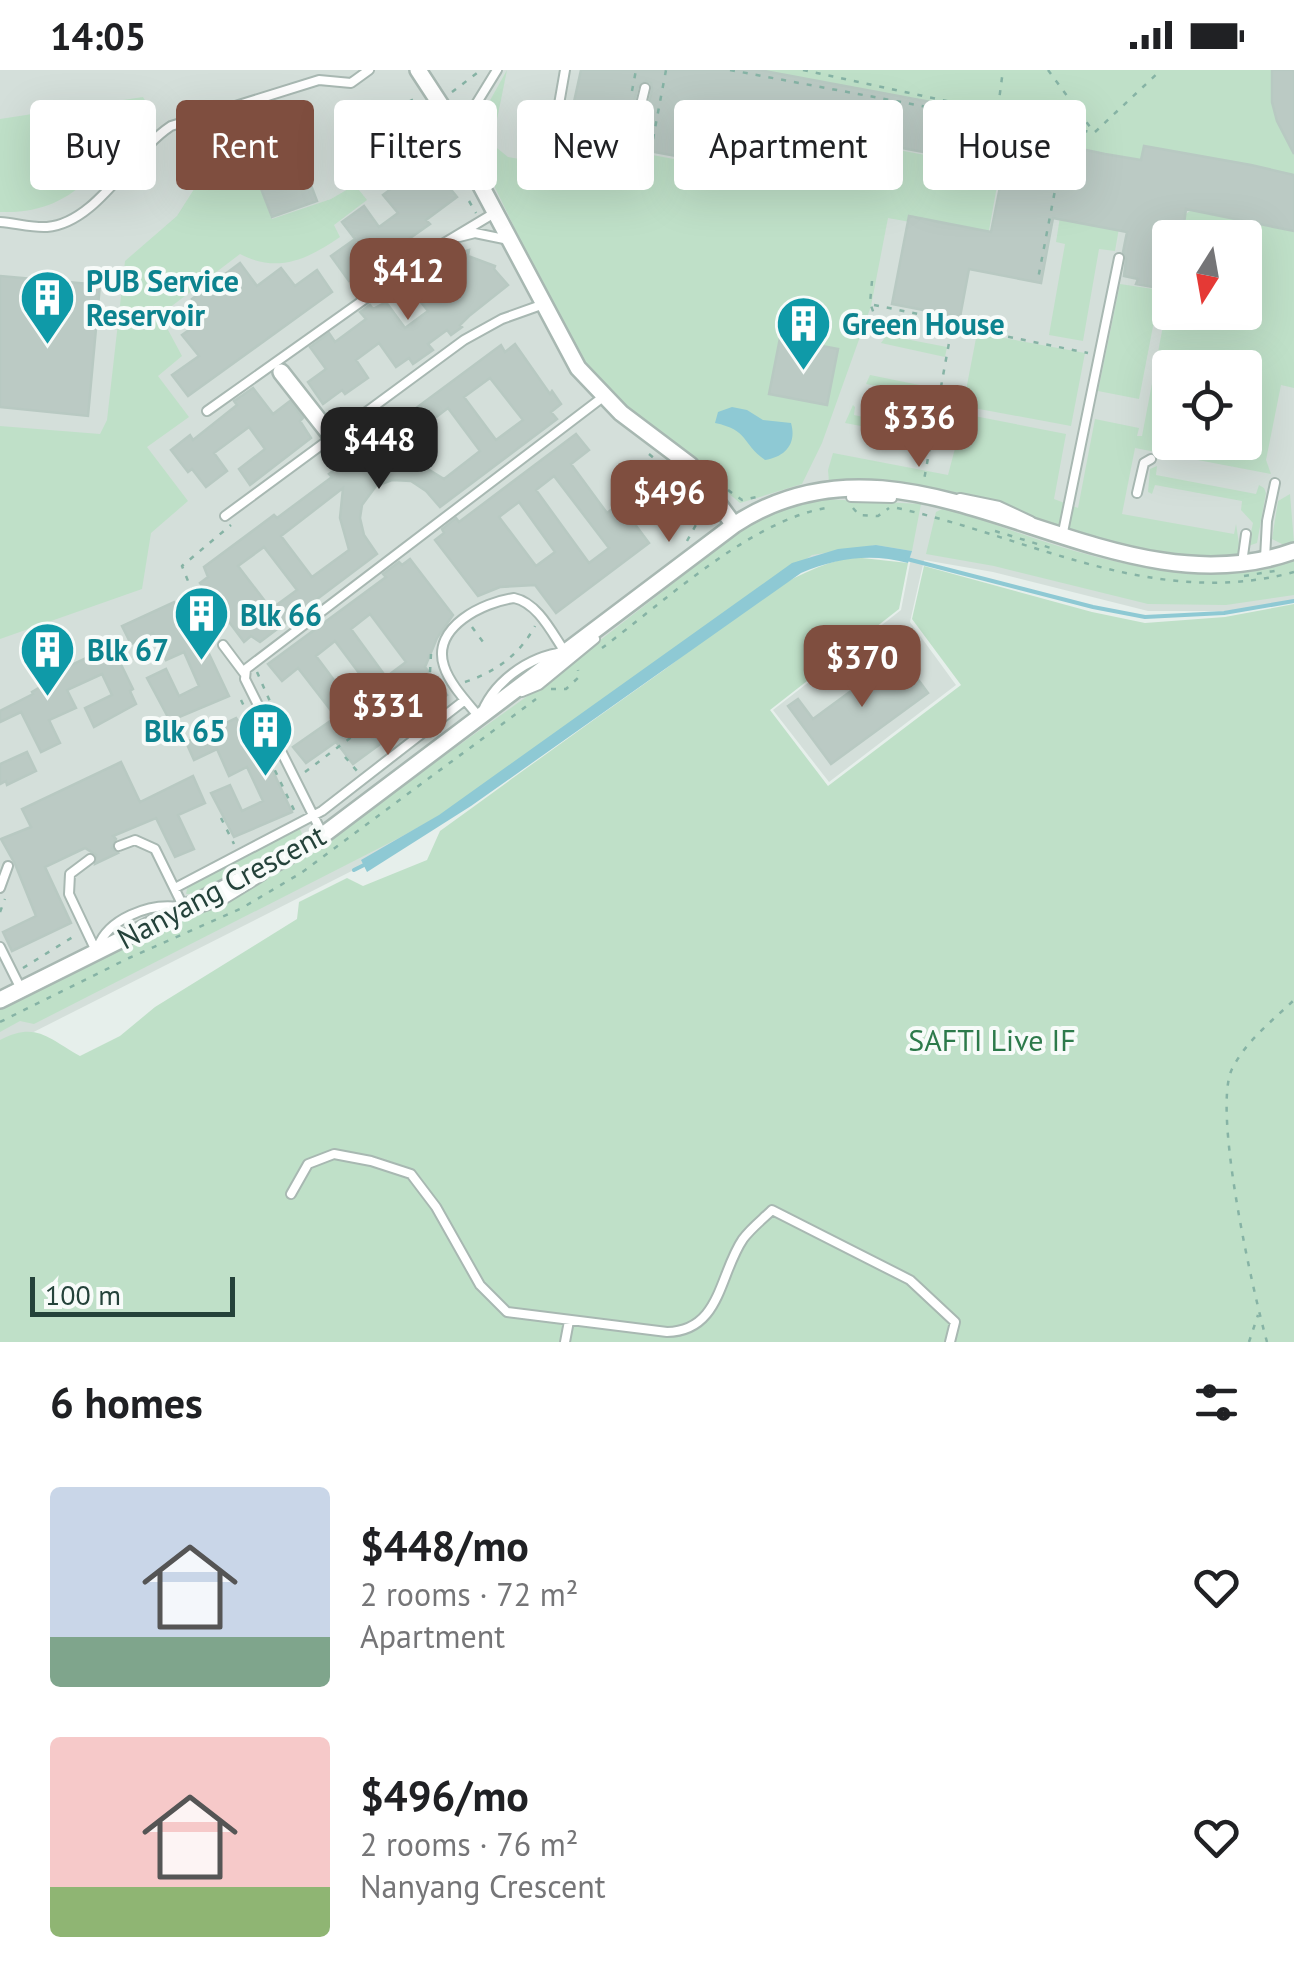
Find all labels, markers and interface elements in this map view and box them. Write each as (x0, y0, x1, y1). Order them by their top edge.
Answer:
text: 14:05 (50, 11, 146, 60)
chip: Buy (30, 100, 156, 190)
chip: Rent (176, 100, 314, 190)
chip: Filters (334, 100, 497, 190)
chip: New (517, 100, 654, 190)
chip: Apartment (674, 100, 903, 190)
chip: House (923, 100, 1086, 190)
north arrow (1152, 220, 1262, 330)
map controls (1152, 220, 1262, 460)
pin: $412 (349, 238, 467, 323)
text: $412 (372, 249, 444, 291)
place label: PUB Service Reservoir (86, 261, 239, 334)
building icon: PUB Service Reservoir (17, 267, 77, 346)
building icon: Green House (773, 293, 833, 372)
place label: Green House (842, 304, 1005, 343)
button: locate (1152, 350, 1262, 460)
pin: $336 (860, 385, 978, 470)
text: $336 (883, 396, 955, 438)
pin: $448 (320, 407, 438, 492)
text: $448 (343, 418, 415, 460)
pin: $496 (610, 460, 728, 545)
text: $496 (633, 471, 705, 513)
building icon: Blk 66 (171, 584, 231, 663)
place label: Blk 66 (240, 595, 322, 634)
building icon: Blk 67 (18, 619, 78, 698)
pin: $370 (803, 625, 921, 710)
place label: Blk 67 (87, 630, 169, 669)
text: $370 (826, 636, 898, 678)
pin: $331 (329, 673, 447, 758)
text: $331 (352, 684, 424, 726)
building icon: Blk 65 (235, 700, 295, 779)
place label: Blk 65 (144, 711, 226, 750)
street label: Nanyang Crescent (110, 815, 332, 957)
park label: SAFTI Live IF (908, 1020, 1076, 1059)
scale bar (30, 1272, 235, 1316)
text: 100 m (45, 1276, 121, 1313)
text: 6 homes (50, 1375, 203, 1430)
icon: filters (1189, 1375, 1244, 1430)
text: $448/mo (360, 1518, 529, 1573)
icon: home (130, 1527, 250, 1647)
icon: heart (1189, 1560, 1244, 1615)
text: 2 rooms · 72 m² (360, 1573, 578, 1615)
text: Apartment (360, 1615, 505, 1657)
text: $496/mo (360, 1768, 529, 1823)
icon: home (130, 1777, 250, 1897)
icon: heart (1189, 1810, 1244, 1865)
text: 2 rooms · 76 m² (360, 1823, 578, 1865)
text: Nanyang Crescent (360, 1865, 606, 1907)

